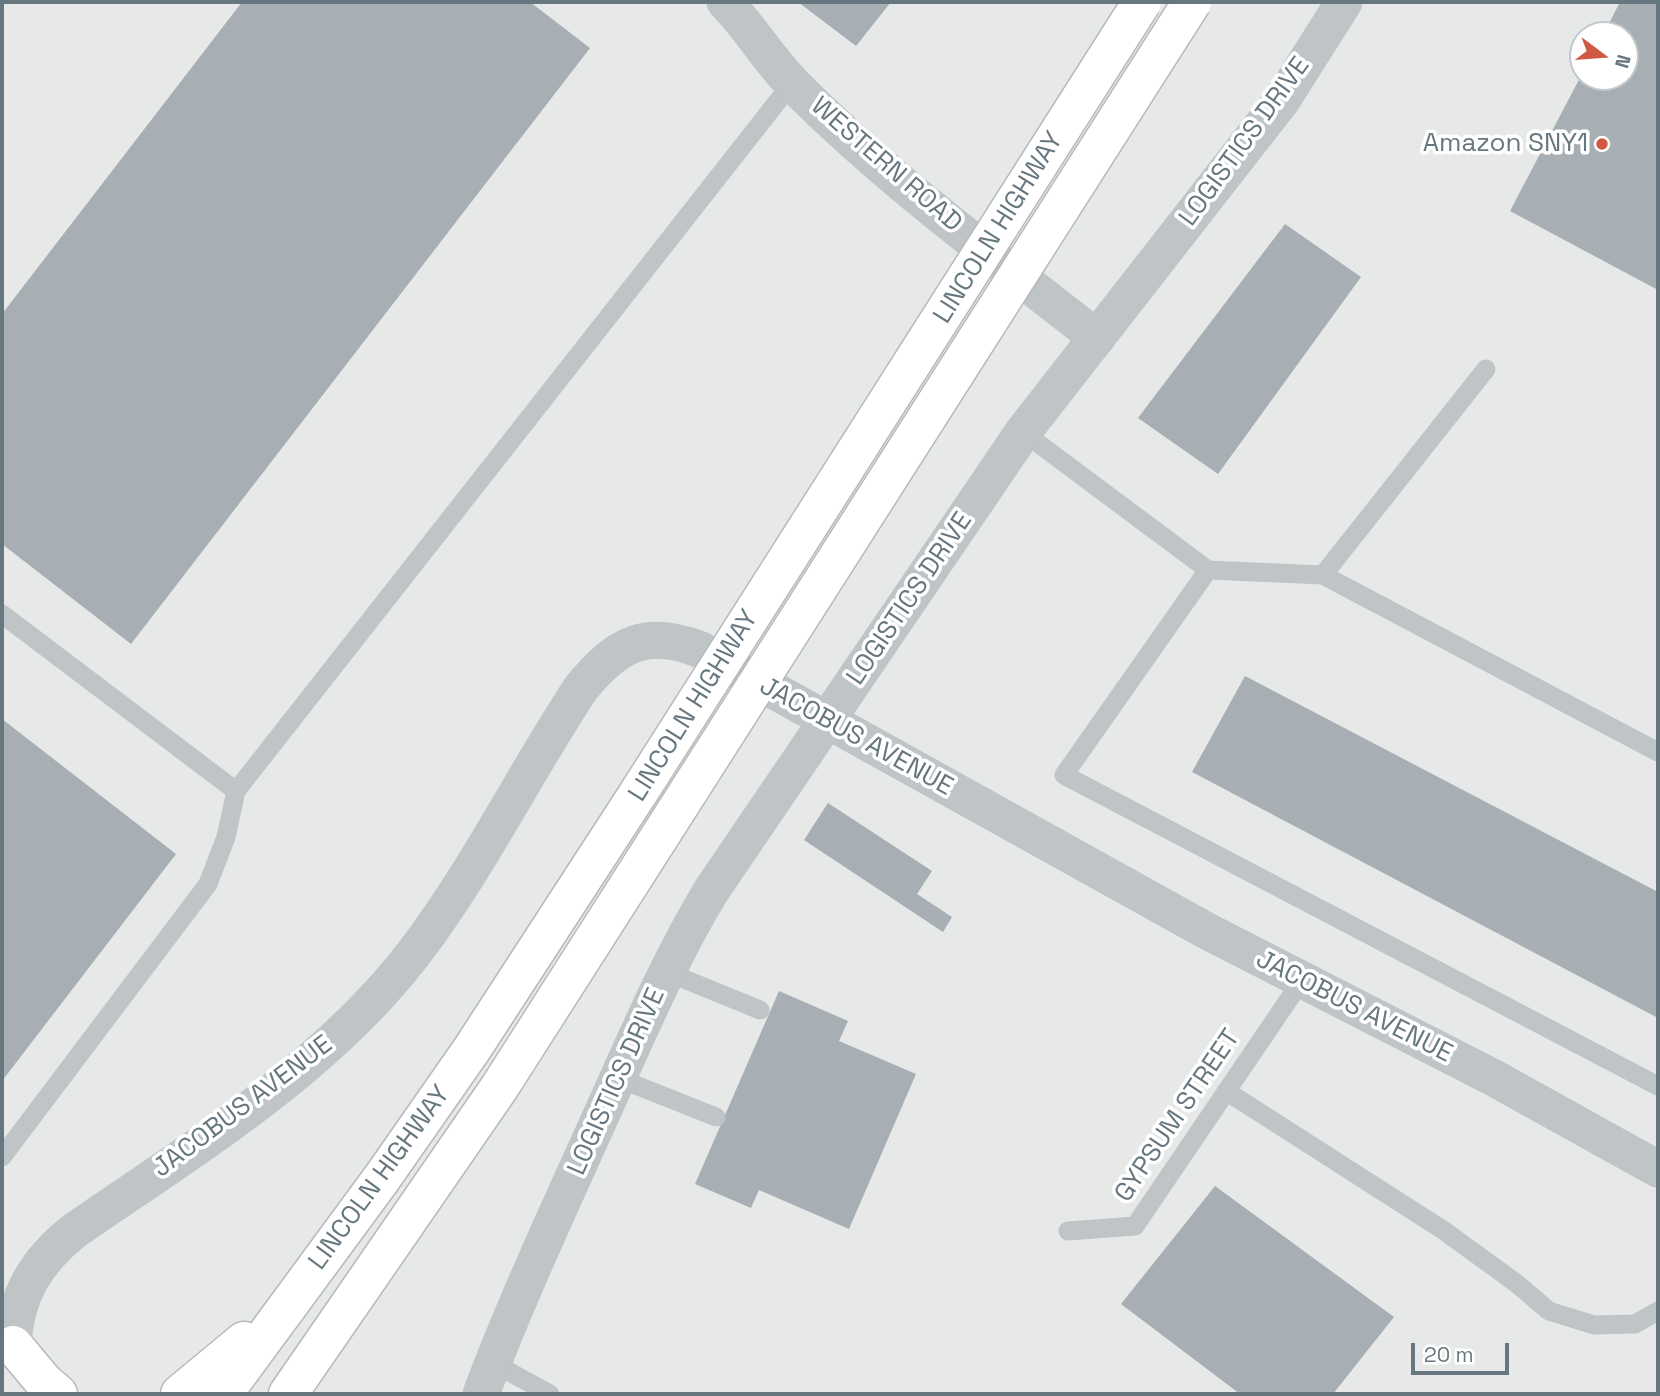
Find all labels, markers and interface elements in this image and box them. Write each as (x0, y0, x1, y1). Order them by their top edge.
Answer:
north arrow (1569, 21, 1639, 91)
street label: LOGISTICS DRIVE (1173, 51, 1317, 233)
text: N (1609, 52, 1637, 71)
street label: WESTERN ROAD (804, 91, 968, 239)
street label: LINCOLN HIGHWAY (927, 126, 1071, 330)
place label: Amazon SNY1 (1423, 128, 1588, 160)
marker: Amazon SNY1 (1594, 136, 1610, 152)
street label: LOGISTICS DRIVE (841, 507, 979, 691)
street label: LINCOLN HIGHWAY (622, 604, 766, 808)
street label: JACOBUS AVENUE (754, 671, 958, 803)
street label: JACOBUS AVENUE (1251, 944, 1457, 1070)
street label: LOGISTICS DRIVE (562, 984, 672, 1180)
street label: GYPSUM STREET (1109, 1024, 1247, 1208)
street label: JACOBUS AVENUE (147, 1029, 339, 1185)
street label: LINCOLN HIGHWAY (303, 1080, 457, 1276)
scale bar (1415, 1330, 1513, 1374)
text: 20 m (1424, 1341, 1474, 1368)

